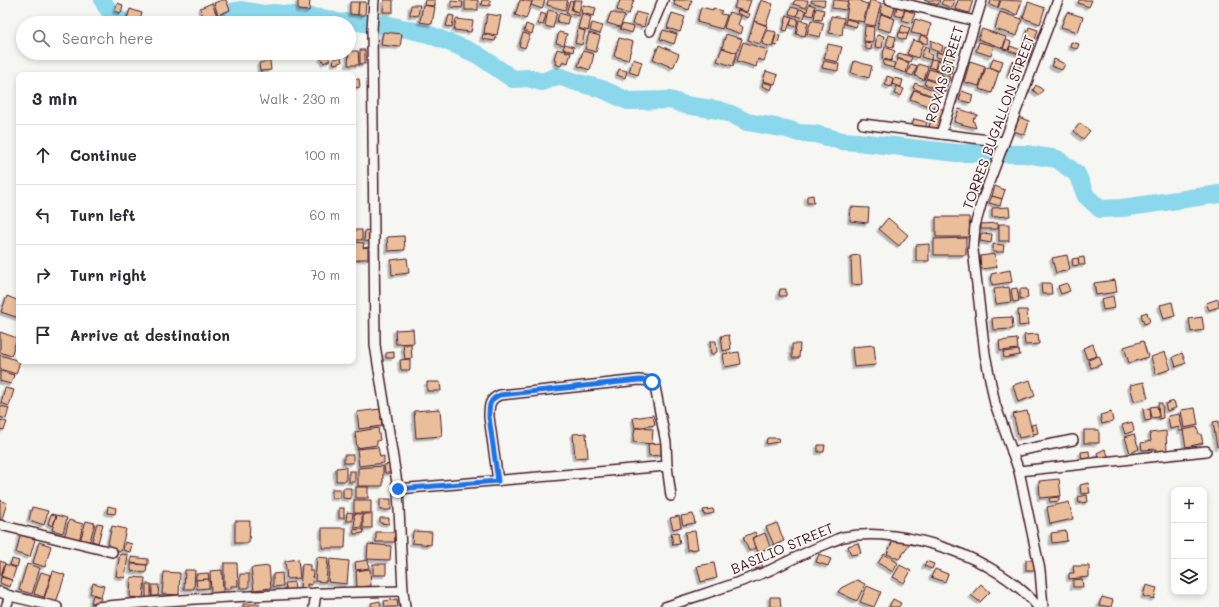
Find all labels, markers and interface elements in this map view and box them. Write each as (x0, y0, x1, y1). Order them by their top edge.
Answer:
search box (16, 16, 356, 60)
street label: ROXAS STREET (920, 23, 968, 125)
icon: search (30, 27, 52, 49)
text: Search here (62, 28, 153, 48)
street label: TORRES BUGALLON STREET (958, 32, 1039, 212)
text: 3 min (32, 87, 77, 109)
text: Walk · 230 m (259, 90, 340, 107)
icon: ahead (32, 144, 54, 166)
text: Continue (70, 145, 137, 165)
text: 100 m (304, 146, 340, 163)
icon: left (32, 204, 54, 226)
text: Turn left (70, 205, 135, 225)
text: 60 m (310, 206, 340, 223)
icon: right (32, 264, 54, 286)
text: Turn right (70, 265, 147, 285)
text: 70 m (310, 266, 340, 283)
icon: arrive (32, 324, 54, 346)
text: Arrive at destination (70, 325, 230, 345)
route start (643, 373, 661, 391)
route end (389, 480, 407, 498)
map controls (1171, 487, 1207, 595)
button: + (1171, 487, 1207, 523)
street label: BASILIO STREET (728, 518, 836, 578)
button: − (1171, 523, 1207, 559)
button: layers (1171, 559, 1207, 595)

